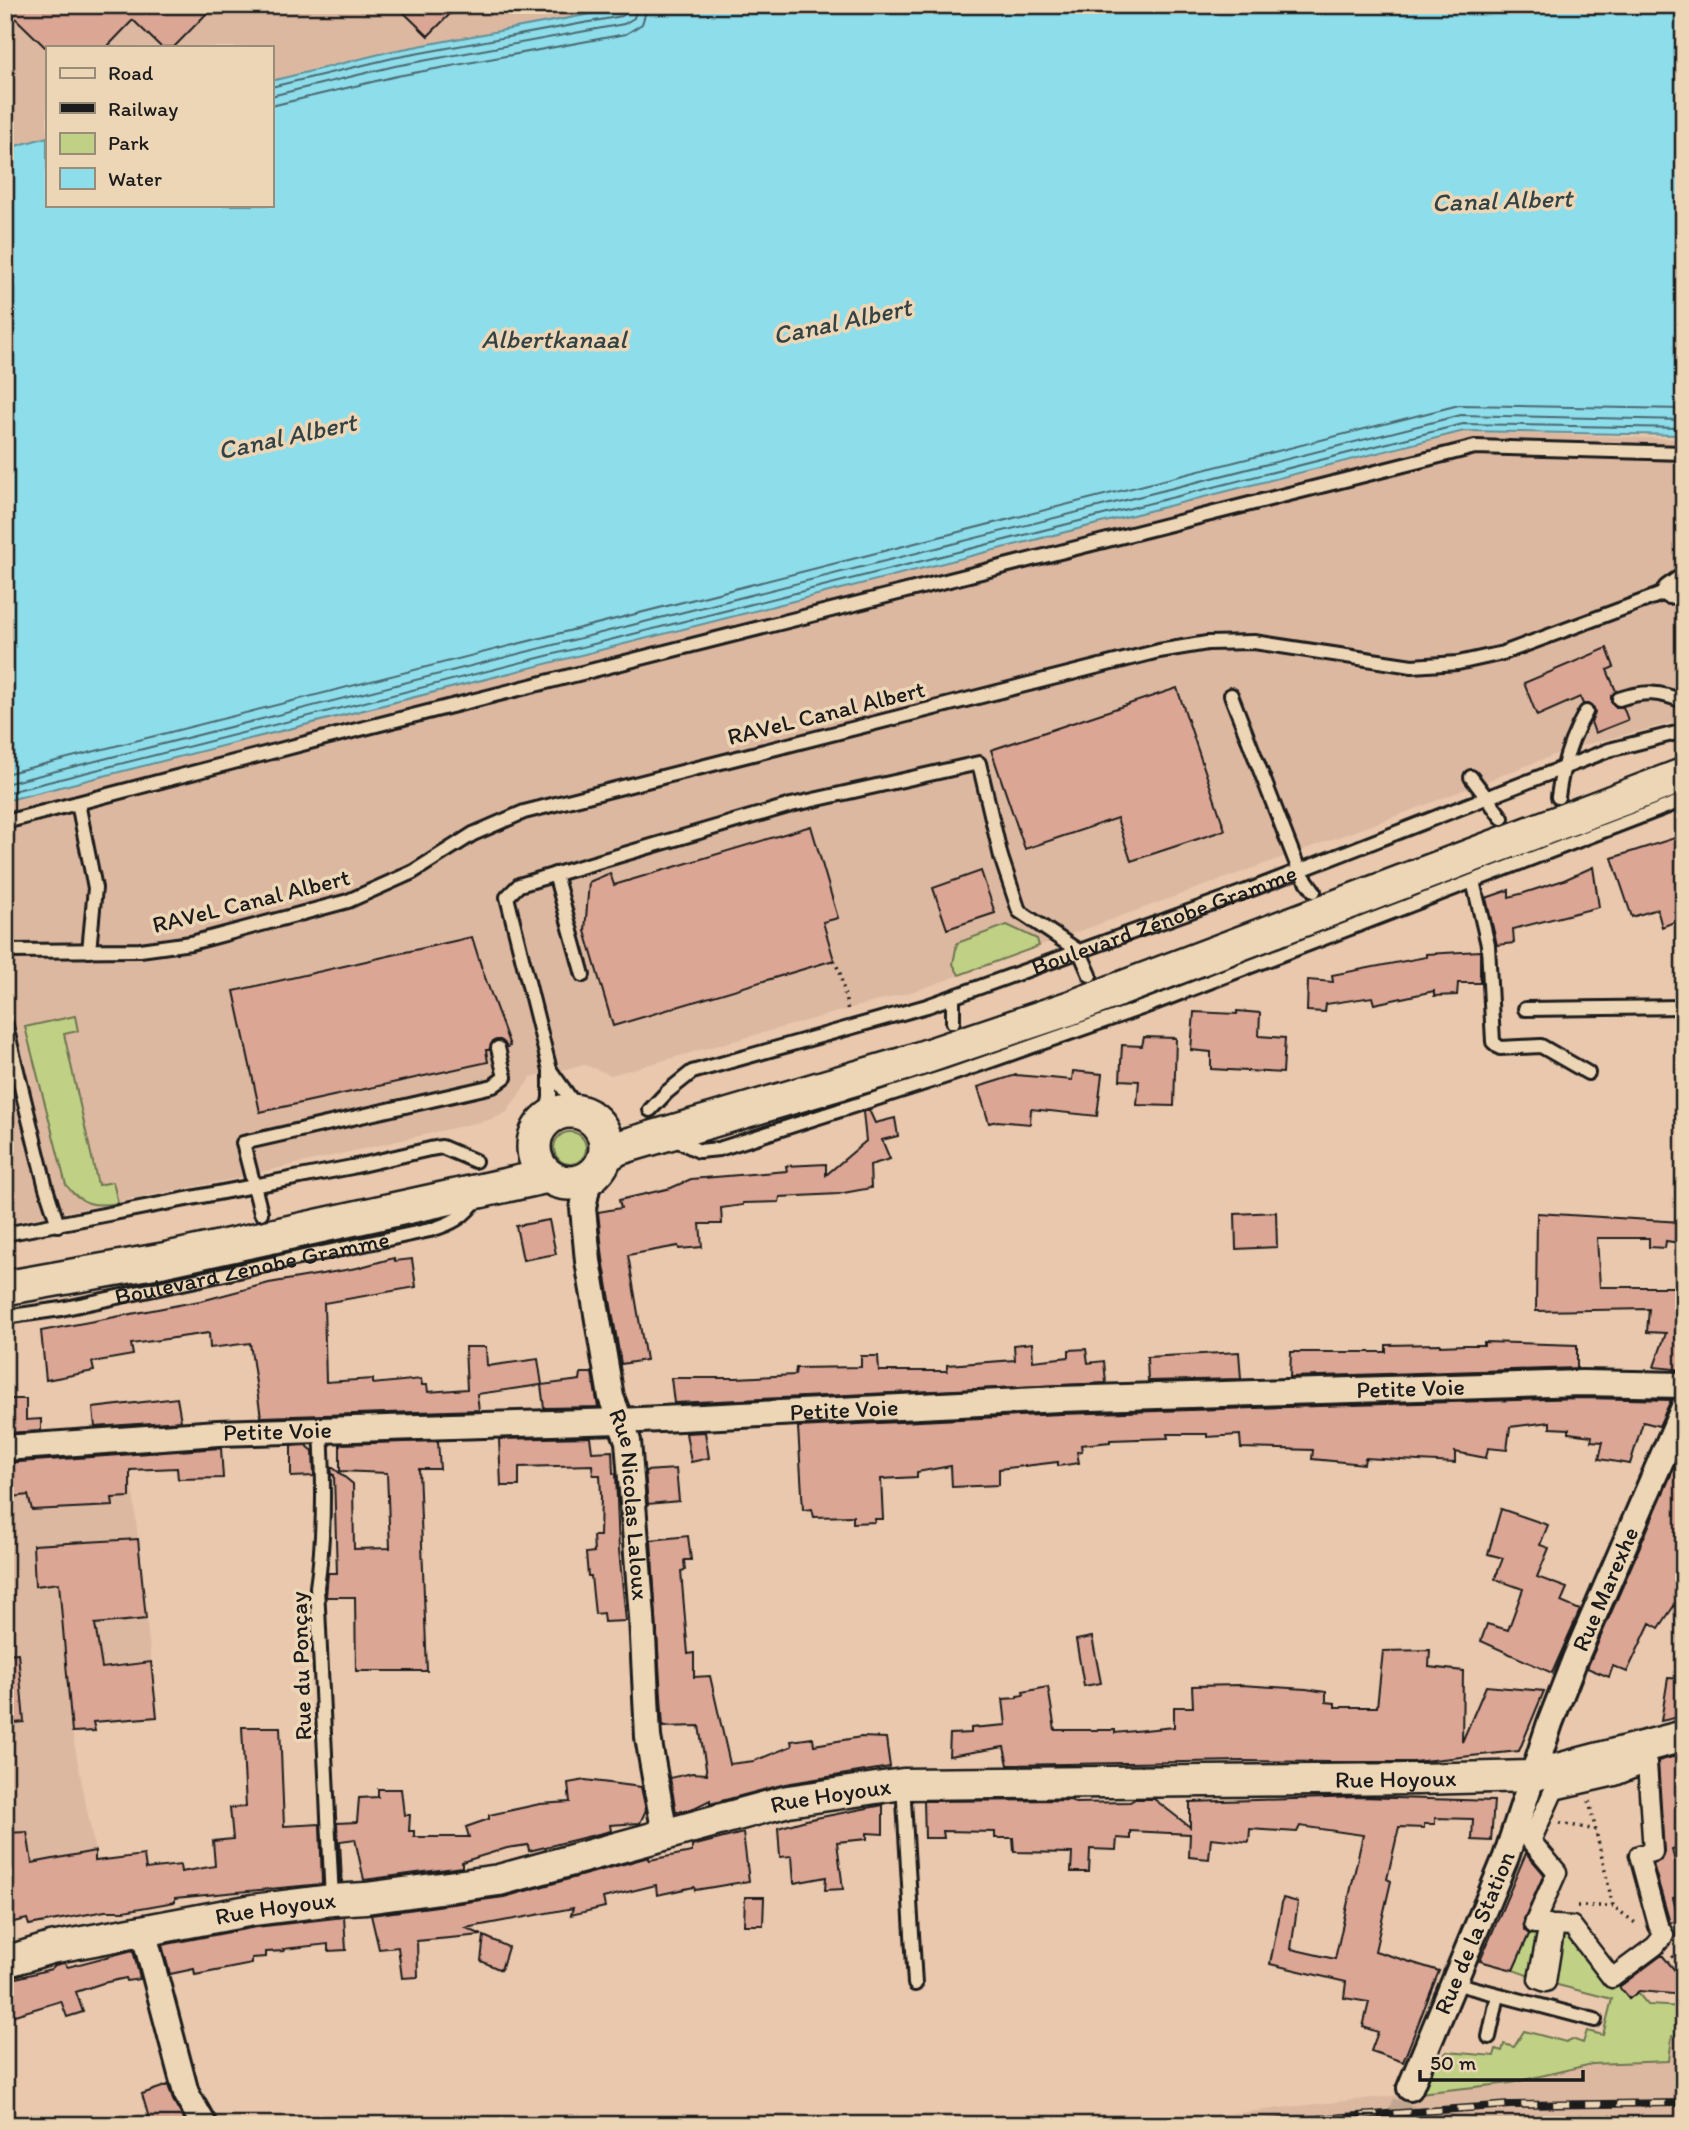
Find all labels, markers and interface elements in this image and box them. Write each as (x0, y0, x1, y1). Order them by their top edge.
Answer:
legend (46, 46, 273, 206)
text: Road (108, 60, 154, 85)
text: Railway (108, 96, 178, 121)
text: Park (108, 130, 150, 155)
text: Water (108, 166, 162, 191)
water label: Canal Albert (1431, 181, 1575, 218)
water label: Canal Albert (770, 290, 916, 351)
water label: Albertkanaal (481, 323, 628, 355)
water label: Canal Albert (215, 405, 361, 466)
street label: RAVeL Canal Albert (724, 674, 928, 751)
street label: Boulevard Zénobe Gramme (1027, 858, 1301, 981)
street label: RAVeL Canal Albert (149, 862, 353, 939)
street label: Boulevard Zénobe Gramme (112, 1224, 392, 1311)
street label: Petite Voie (1356, 1372, 1465, 1404)
street label: Petite Voie (789, 1392, 899, 1426)
street label: Rue Nicolas Laloux (603, 1404, 656, 1601)
street label: Petite Voie (223, 1415, 332, 1447)
street label: Rue Marexhe (1565, 1522, 1644, 1656)
street label: Rue du Ponçay (283, 1590, 318, 1741)
street label: Rue Hoyoux (1335, 1763, 1457, 1794)
street label: Rue Hoyoux (767, 1771, 893, 1819)
street label: Rue de la Station (1427, 1847, 1521, 2019)
street label: Rue Hoyoux (213, 1885, 337, 1931)
scale bar (1420, 2039, 1582, 2083)
text: 50 m (1430, 2050, 1477, 2075)

